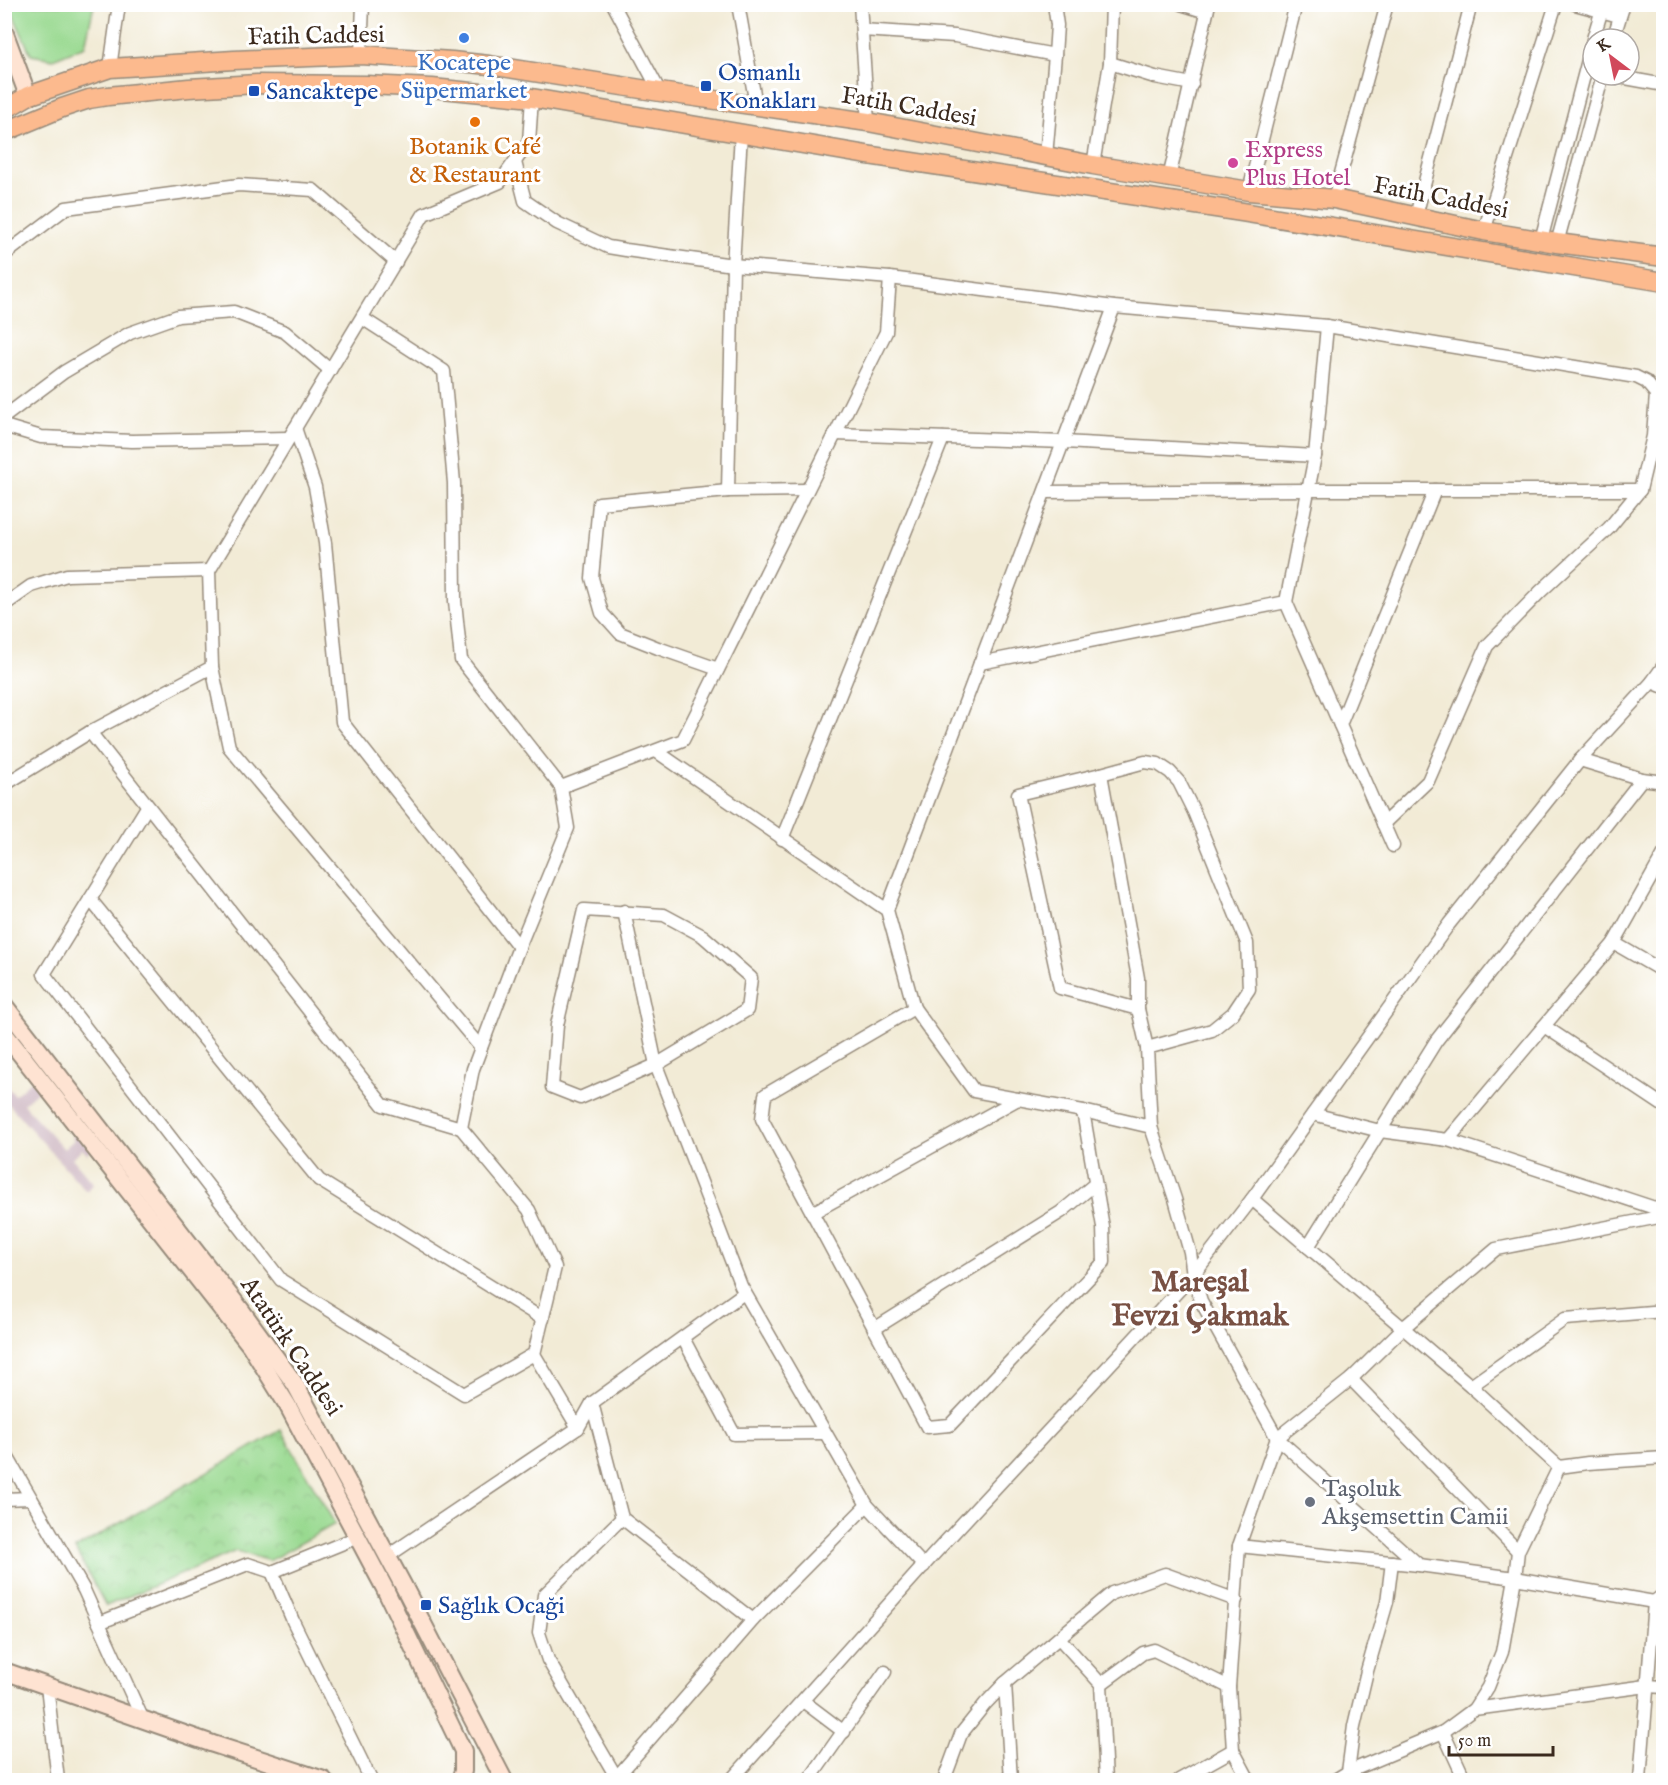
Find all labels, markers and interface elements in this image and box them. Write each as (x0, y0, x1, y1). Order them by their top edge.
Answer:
street label: Fatih Caddesi (247, 20, 385, 53)
north arrow (1581, 27, 1641, 87)
marker: Kocatepe Süpermarket (457, 31, 471, 45)
text: K (1594, 34, 1616, 58)
place label: Kocatepe Süpermarket (400, 48, 528, 107)
place label: Osmanlı Konakları (718, 58, 816, 117)
place label: Sancaktepe (266, 77, 378, 108)
marker: Osmanlı Konakları (699, 79, 713, 93)
street label: Fatih Caddesi (839, 80, 979, 135)
marker: Sancaktepe (247, 84, 261, 98)
marker: Botanik Café & Restaurant (468, 115, 482, 129)
place label: Botanik Café & Restaurant (409, 132, 541, 191)
place label: Express Plus Hotel (1245, 135, 1351, 194)
marker: Express Plus Hotel (1226, 156, 1240, 170)
street label: Fatih Caddesi (1371, 170, 1511, 227)
district label: Mareşal Fevzi Çakmak (1111, 1264, 1289, 1336)
street label: Atatürk Caddesi (232, 1270, 349, 1422)
place label: Taşoluk Akşemsettin Camii (1321, 1474, 1508, 1533)
marker: Taşoluk Akşemsettin Camii (1303, 1495, 1317, 1509)
place label: Sağlık Ocaği (438, 1591, 565, 1622)
marker: Sağlık Ocaği (419, 1598, 433, 1612)
scale bar (1449, 1719, 1552, 1757)
text: 50 m (1458, 1730, 1491, 1753)

